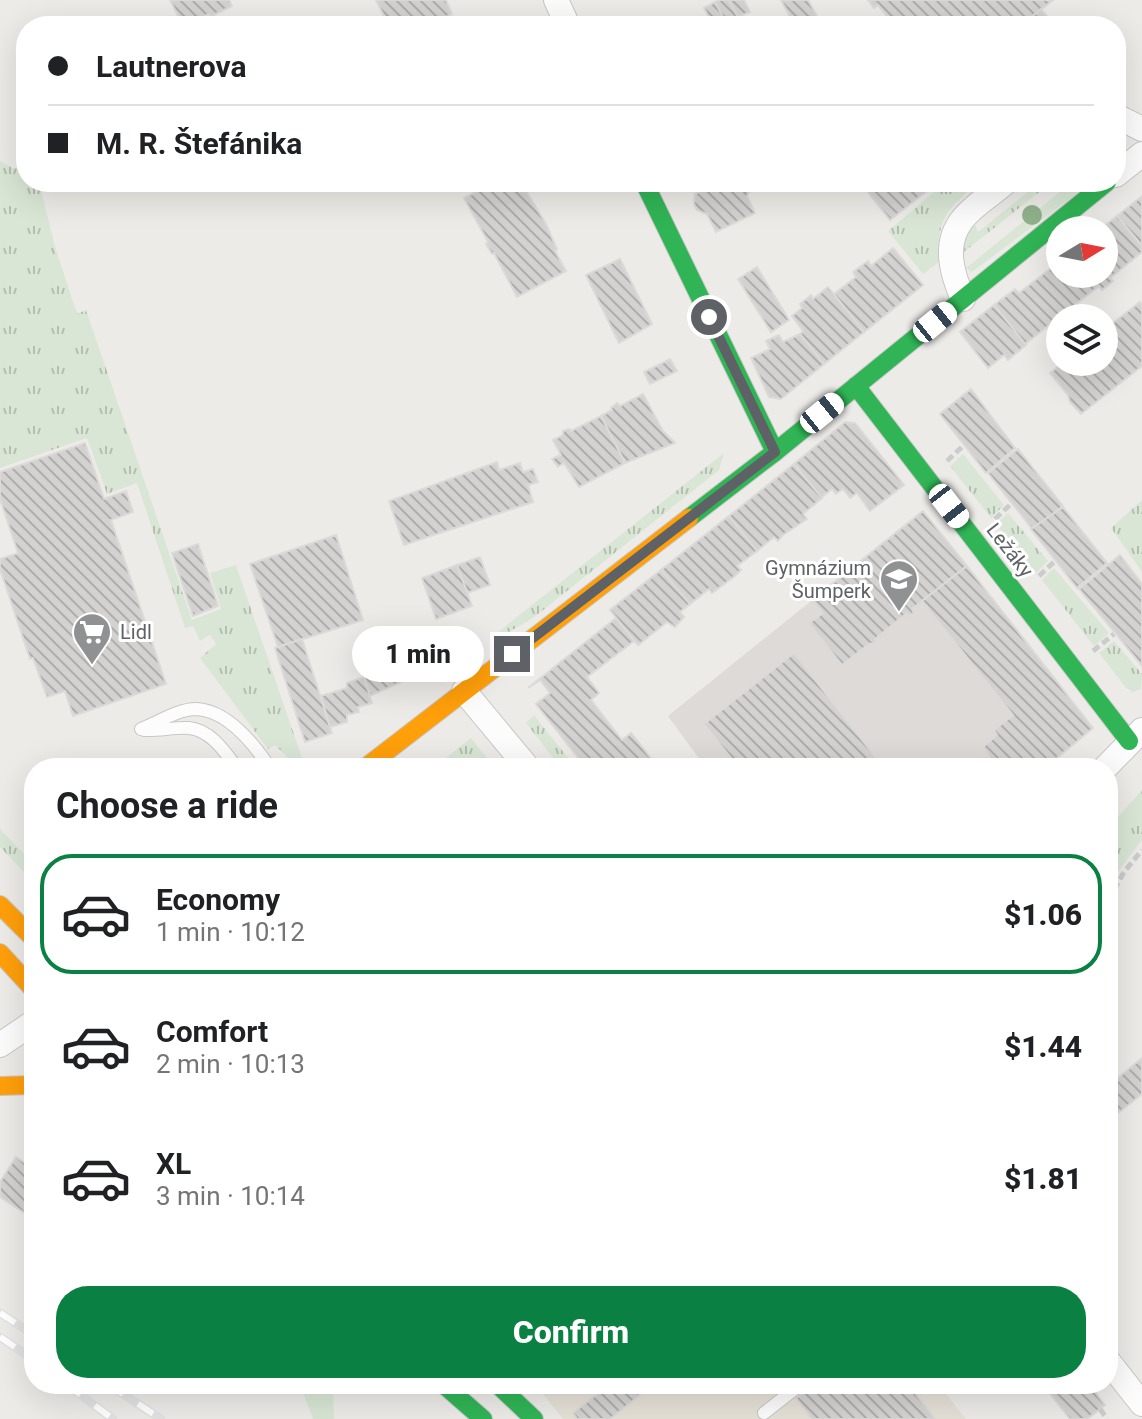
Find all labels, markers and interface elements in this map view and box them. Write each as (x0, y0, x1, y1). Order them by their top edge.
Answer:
text: Lautnerova (96, 49, 247, 84)
text: M. R. Štefánika (96, 126, 302, 161)
north arrow (1046, 216, 1118, 288)
map controls (1046, 216, 1118, 376)
car (909, 298, 961, 346)
route start (691, 299, 727, 335)
button: layers (1046, 304, 1118, 376)
car (796, 389, 848, 437)
car (925, 480, 973, 532)
street label: Ležáky (982, 518, 1039, 582)
place label: Gymnázium Šumperk (765, 556, 872, 603)
school or university icon: Gymnázium Šumperk (878, 558, 920, 613)
supermarket icon: Lidl (71, 611, 113, 666)
place label: Lidl (120, 620, 152, 644)
callout: 1 min (352, 626, 484, 682)
route end (494, 636, 530, 672)
text: 1 min (385, 639, 451, 669)
text: Choose a ride (56, 785, 278, 827)
icon: car (60, 878, 132, 950)
text: Economy (156, 882, 280, 917)
text: $1.06 (1004, 897, 1082, 932)
text: 1 min · 10:12 (156, 917, 305, 947)
icon: car (60, 1010, 132, 1082)
text: Comfort (156, 1014, 268, 1049)
text: $1.44 (1004, 1029, 1082, 1064)
text: 2 min · 10:13 (156, 1049, 305, 1079)
icon: car (60, 1142, 132, 1214)
text: XL (156, 1146, 191, 1181)
text: $1.81 (1004, 1161, 1082, 1196)
text: 3 min · 10:14 (156, 1181, 305, 1211)
button: Confirm (56, 1286, 1086, 1378)

